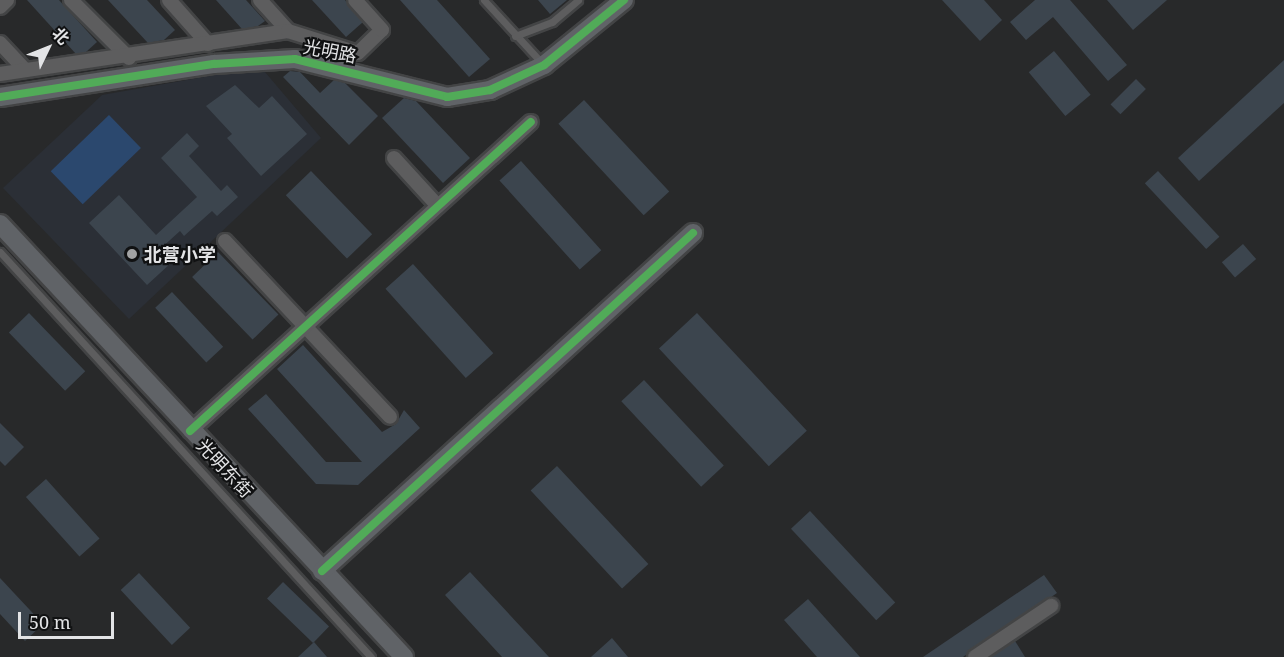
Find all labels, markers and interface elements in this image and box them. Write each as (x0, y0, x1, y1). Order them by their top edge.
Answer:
north arrow (18, 18, 78, 78)
text: 北 (48, 22, 75, 49)
street label: 光明路 (301, 35, 359, 67)
place label: 北营小学 (144, 243, 216, 265)
marker: 北营小学 (125, 247, 139, 261)
street label: 光明东街 (193, 434, 257, 502)
scale bar (21, 600, 117, 638)
text: 50 m (29, 610, 71, 634)

